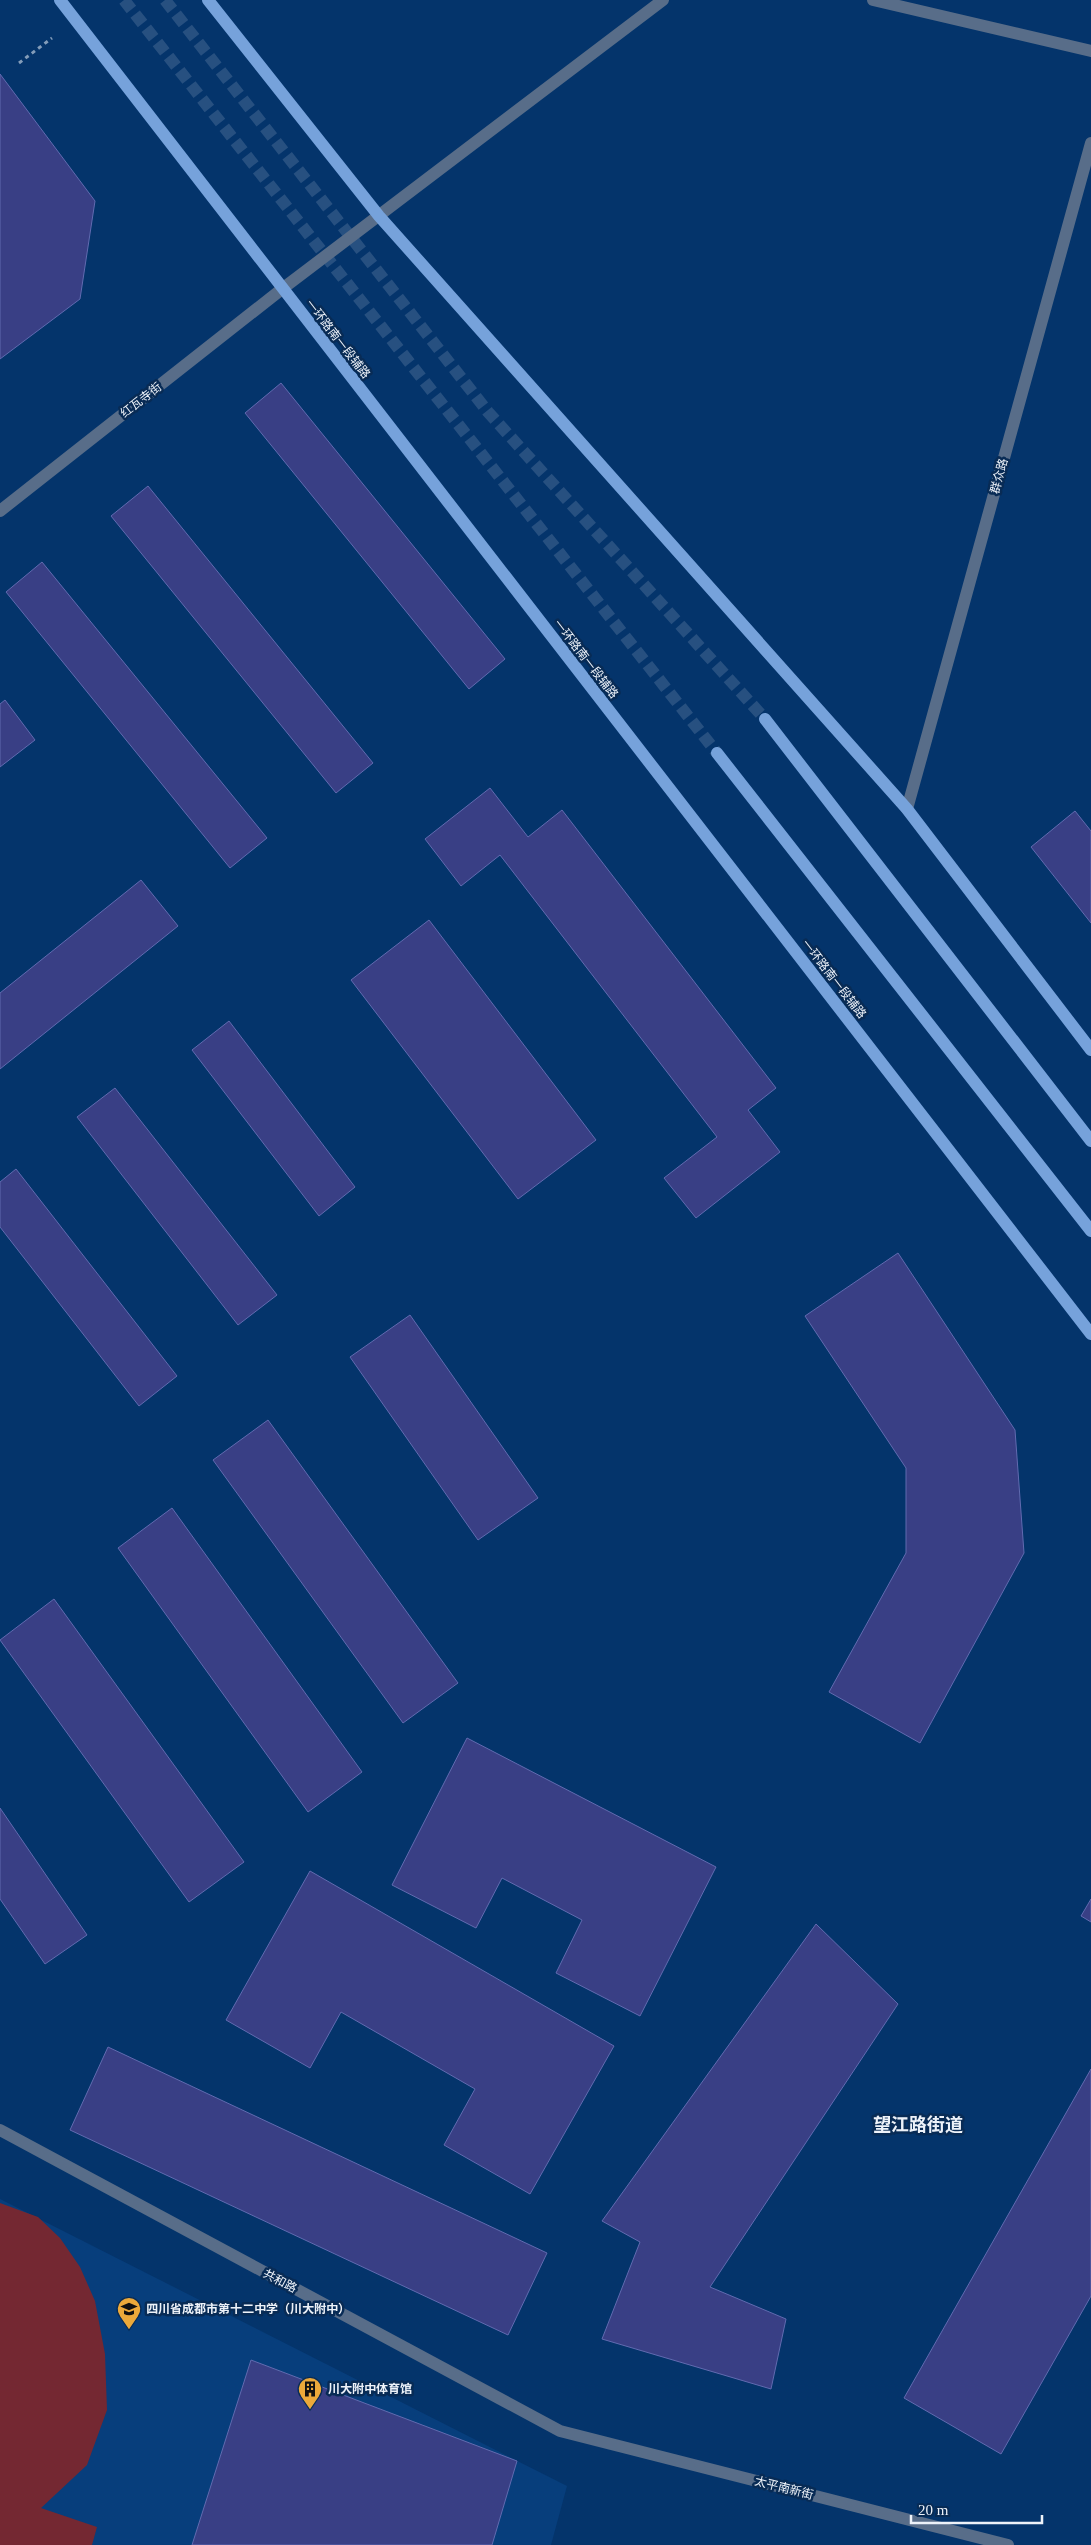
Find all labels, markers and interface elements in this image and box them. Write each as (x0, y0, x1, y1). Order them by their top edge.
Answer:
street label: 一环路南一段辅路 (303, 297, 373, 381)
street label: 红瓦寺街 (118, 380, 164, 420)
street label: 群众路 (988, 457, 1010, 495)
street label: 一环路南一段辅路 (551, 617, 621, 701)
street label: 一环路南一段辅路 (799, 937, 869, 1021)
district label: 望江路街道 (873, 2115, 963, 2135)
street label: 共和路 (261, 2266, 299, 2296)
school or university icon: 四川省成都市第十二中学（川大附中） (116, 2296, 142, 2330)
place label: 四川省成都市第十二中学（川大附中） (146, 2302, 350, 2316)
building icon: 川大附中体育馆 (297, 2376, 323, 2410)
place label: 川大附中体育馆 (328, 2382, 412, 2396)
street label: 太平南新街 (753, 2474, 815, 2502)
scale bar (911, 2492, 1042, 2524)
text: 20 m (918, 2502, 949, 2518)

